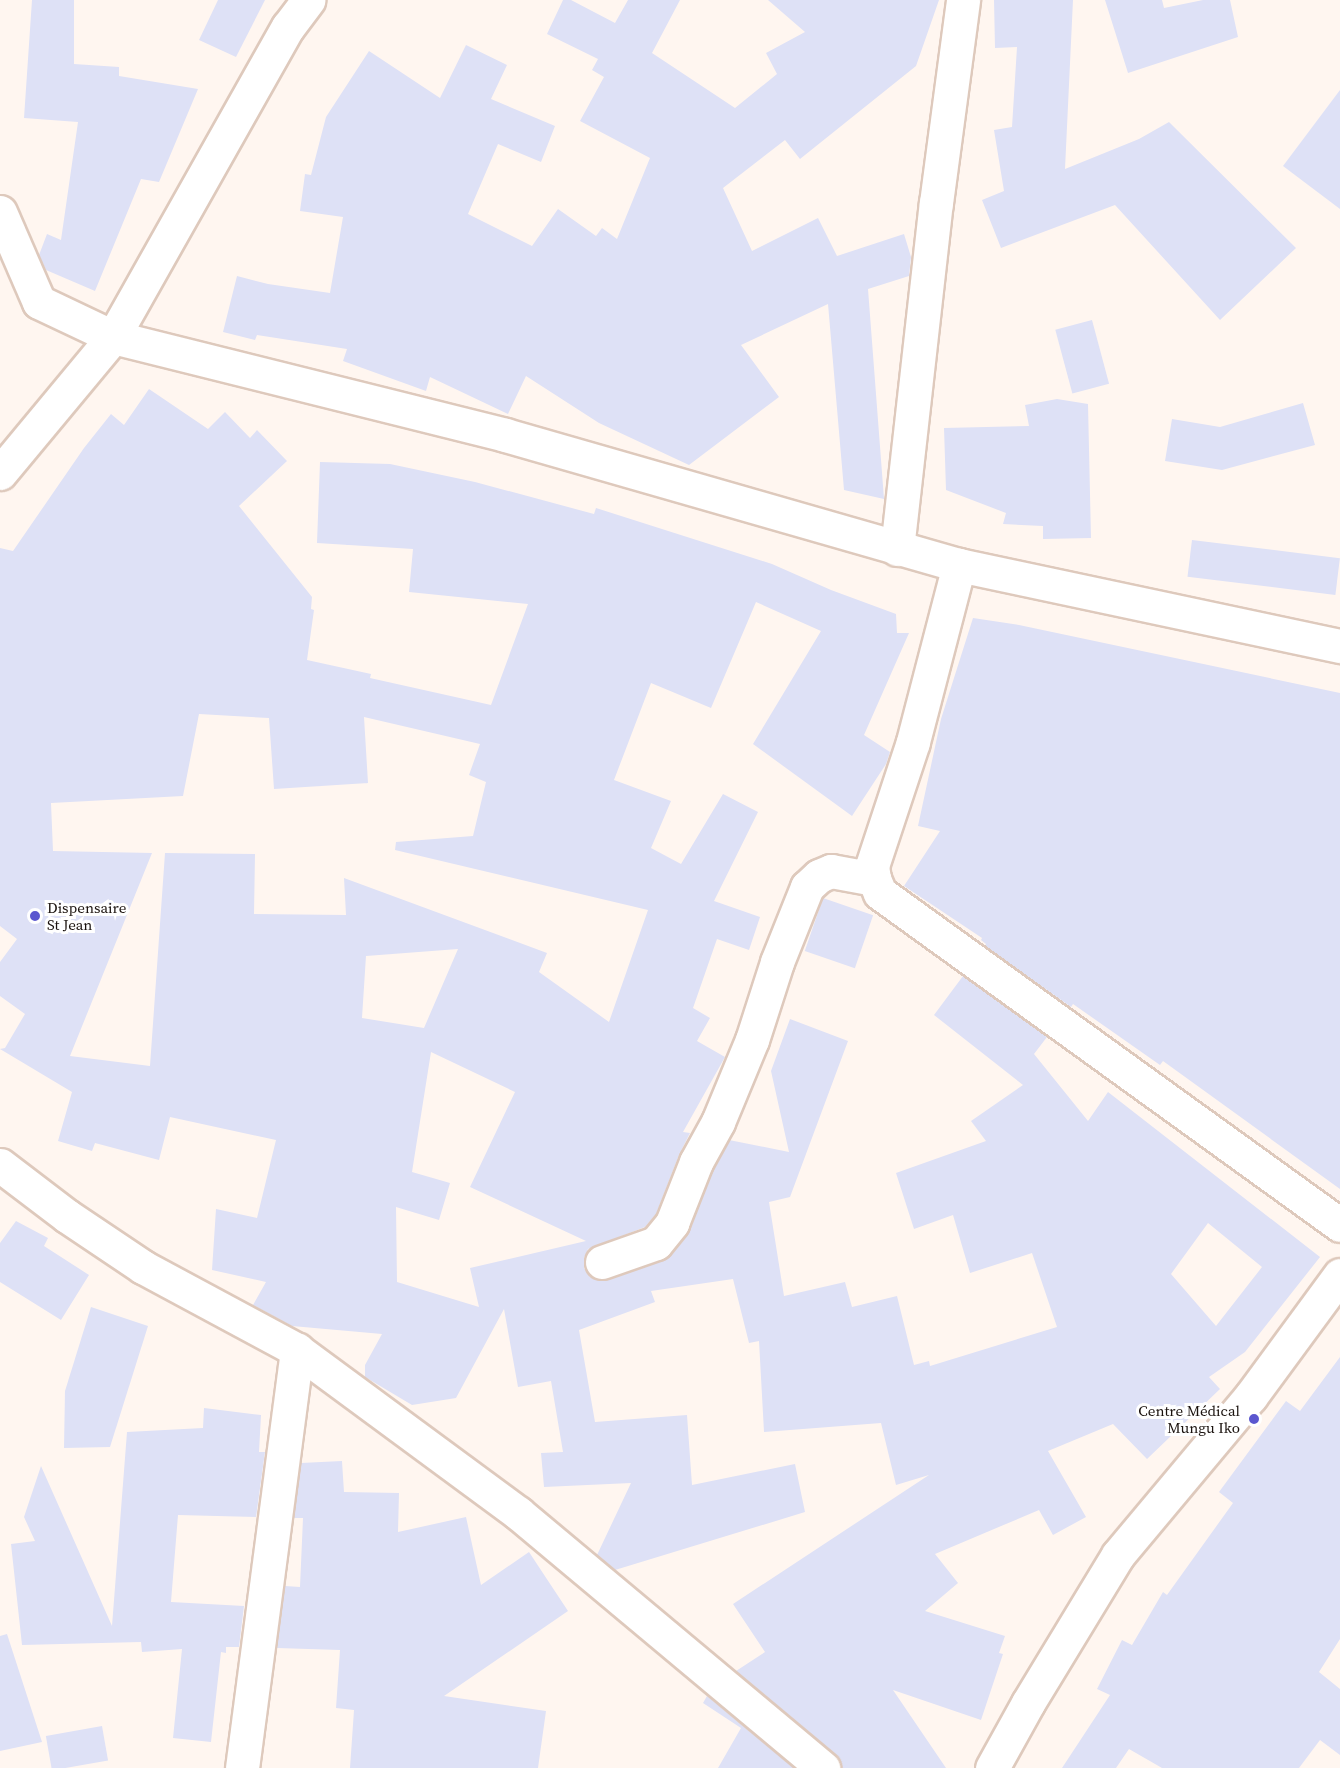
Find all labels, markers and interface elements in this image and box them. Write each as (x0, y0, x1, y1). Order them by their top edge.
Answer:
place label: Dispensaire St Jean (47, 898, 126, 933)
marker: Dispensaire St Jean (28, 909, 42, 923)
place label: Centre Médical Mungu Iko (1138, 1401, 1240, 1436)
marker: Centre Médical Mungu Iko (1245, 1410, 1263, 1428)

